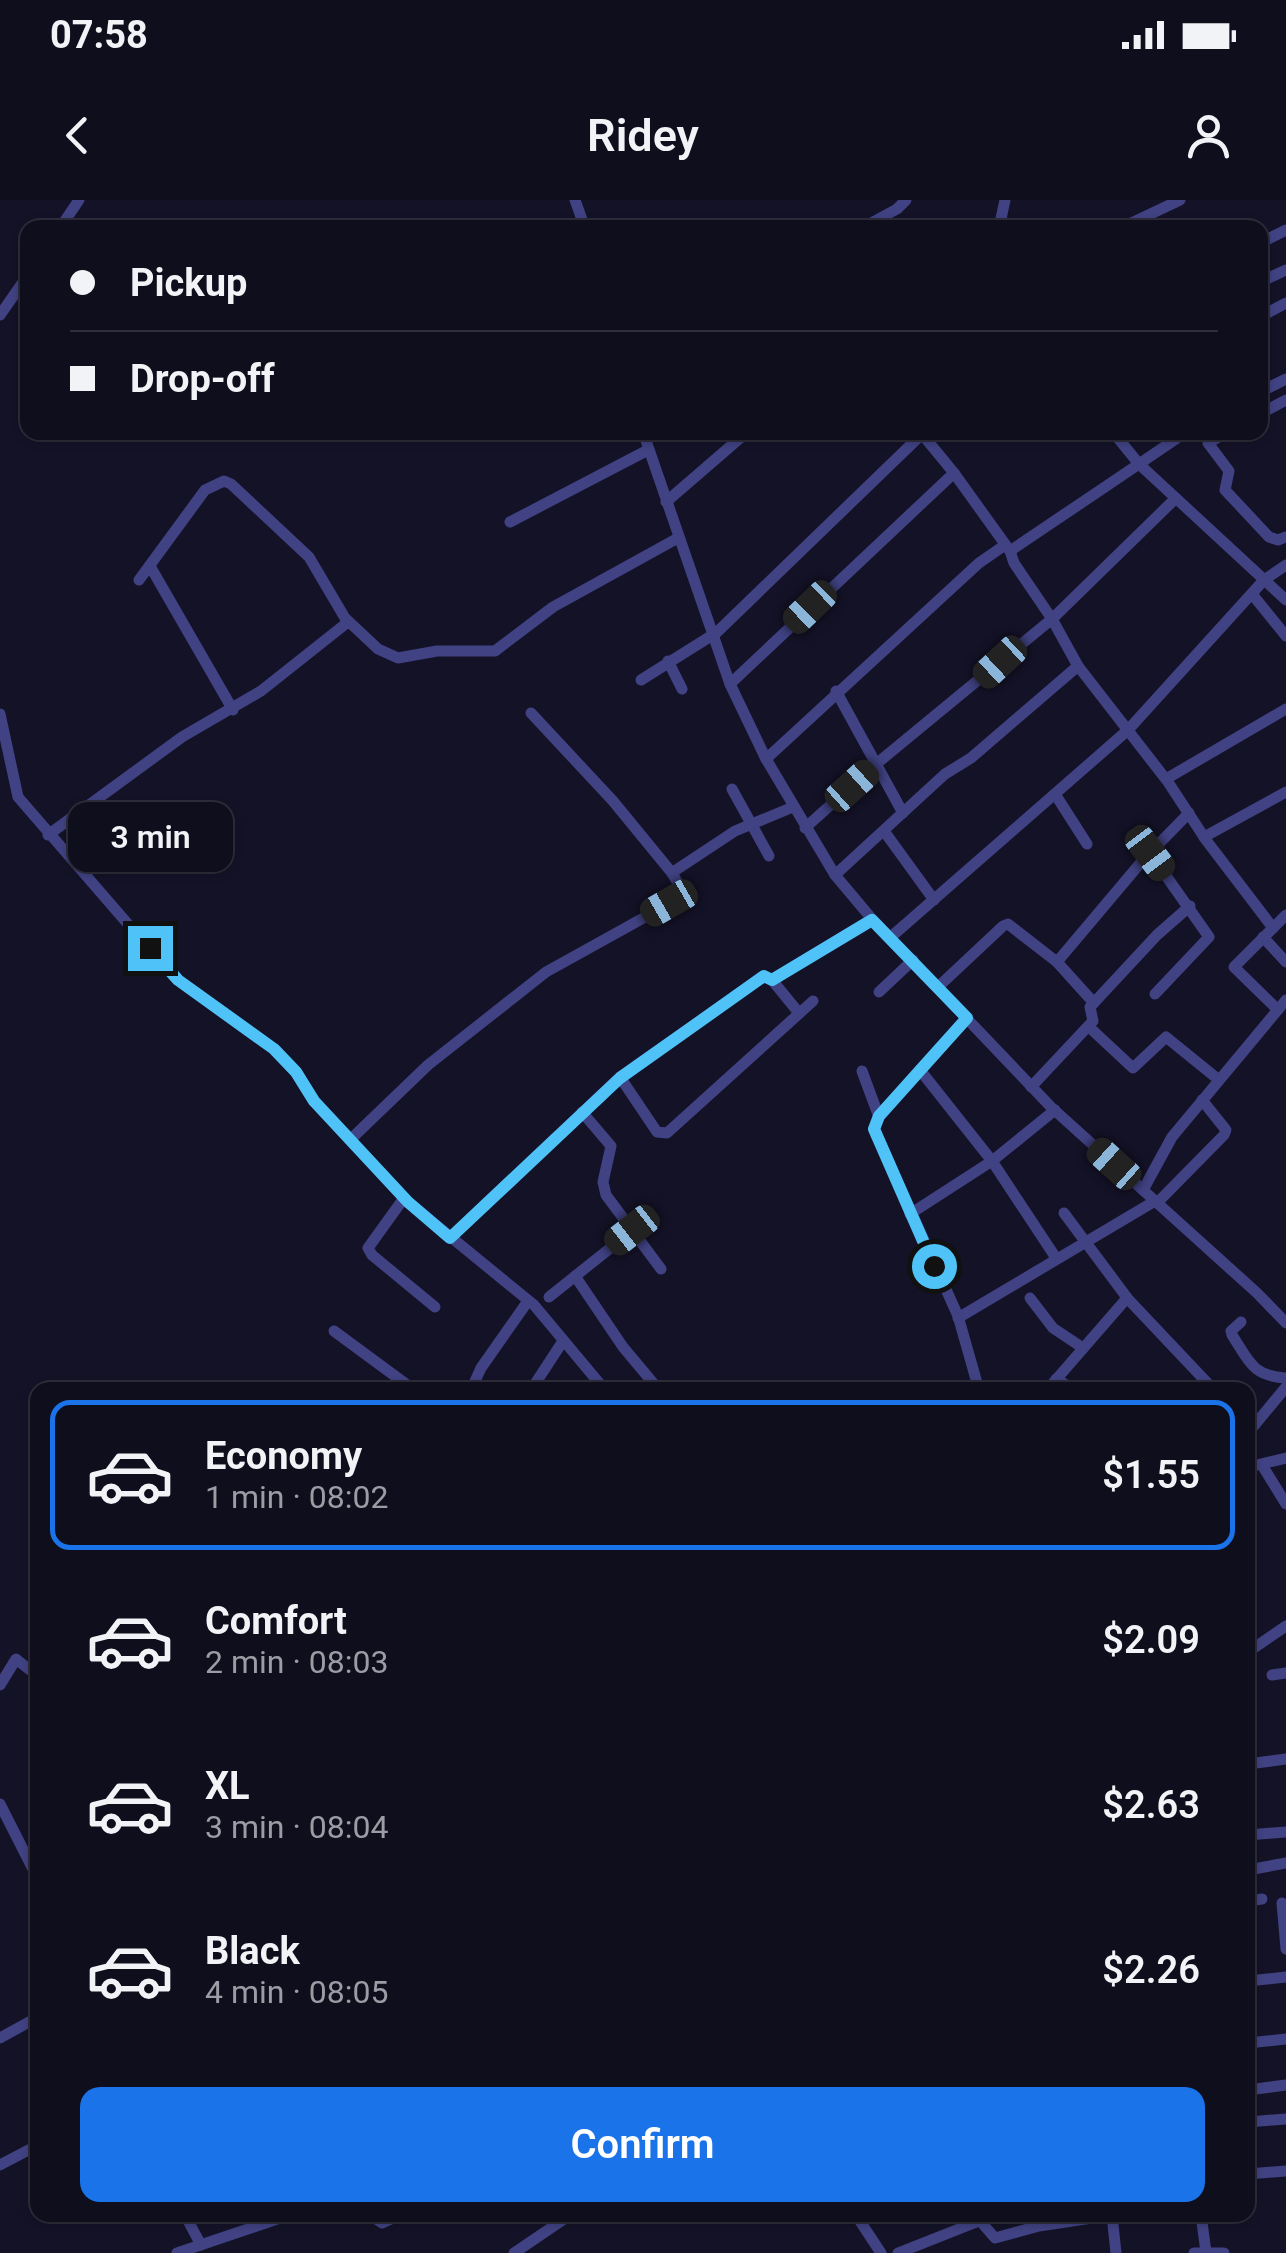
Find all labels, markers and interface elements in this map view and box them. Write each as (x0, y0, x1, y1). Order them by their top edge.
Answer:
text: 07:58 (50, 13, 148, 57)
icon: back (50, 108, 105, 163)
icon: person (1181, 108, 1236, 163)
text: Ridey (587, 109, 699, 162)
text: Pickup (130, 261, 247, 305)
text: Drop-off (130, 357, 275, 401)
car (778, 575, 842, 639)
car (968, 631, 1032, 693)
car (820, 755, 884, 817)
callout: 3 min (68, 803, 232, 873)
text: 3 min (110, 818, 191, 856)
car (1120, 820, 1180, 886)
car (636, 875, 702, 931)
route end (128, 926, 173, 971)
car (1082, 1133, 1146, 1195)
car (599, 1200, 665, 1260)
route start (912, 1244, 957, 1289)
icon: car (85, 1430, 175, 1520)
text: Economy (205, 1434, 362, 1478)
text: $1.55 (1102, 1453, 1200, 1497)
text: 1 min · 08:02 (205, 1478, 388, 1516)
icon: car (85, 1595, 175, 1685)
text: Comfort (205, 1599, 347, 1643)
text: $2.09 (1102, 1618, 1200, 1662)
text: 2 min · 08:03 (205, 1643, 388, 1681)
icon: car (85, 1760, 175, 1850)
text: XL (205, 1764, 250, 1808)
text: $2.63 (1102, 1783, 1200, 1827)
text: 3 min · 08:04 (205, 1808, 388, 1846)
icon: car (85, 1925, 175, 2015)
text: Black (205, 1929, 300, 1973)
text: $2.26 (1102, 1948, 1200, 1992)
text: 4 min · 08:05 (205, 1973, 388, 2011)
button: Confirm (80, 2087, 1205, 2202)

